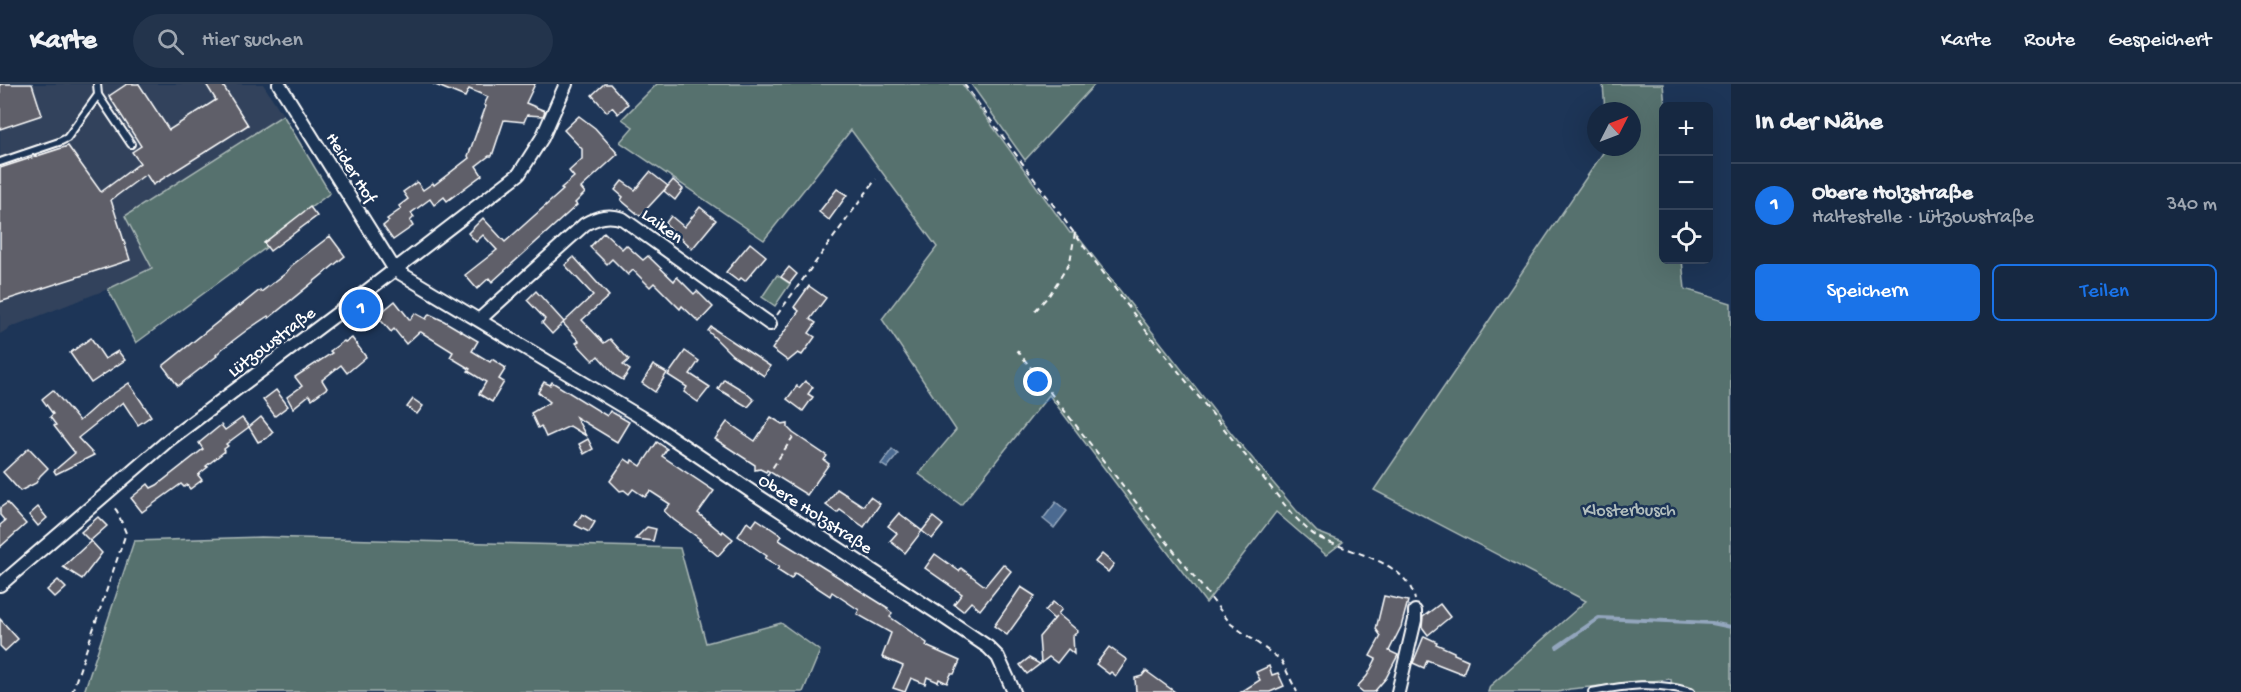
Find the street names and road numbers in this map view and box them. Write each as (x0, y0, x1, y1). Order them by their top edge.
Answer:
street label: Heider Hof (320, 129, 381, 209)
street label: Laiken (637, 205, 687, 249)
street label: Lützowstraße (225, 303, 321, 383)
street label: Obere Holzstraße (754, 470, 876, 560)

